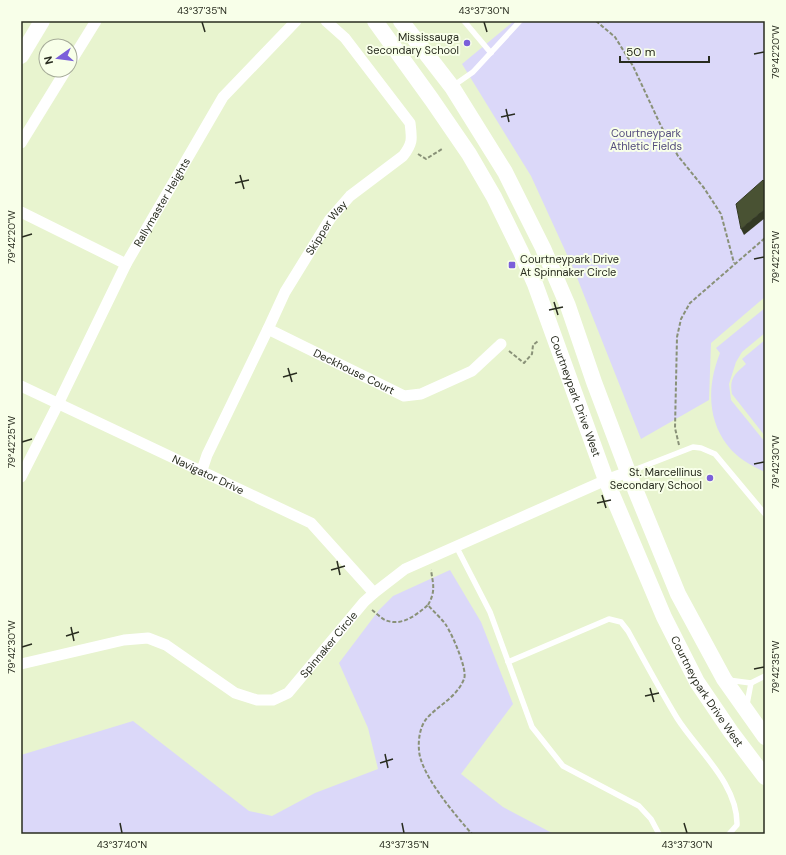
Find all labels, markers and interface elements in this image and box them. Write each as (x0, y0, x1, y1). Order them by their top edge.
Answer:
text: 43°37'35"N (177, 4, 227, 17)
text: 43°37'30"N (459, 4, 510, 17)
text: 79°42'20"W (769, 25, 782, 79)
place label: Mississauga Secondary School (367, 30, 459, 57)
north arrow (38, 38, 78, 78)
marker: Mississauga Secondary School (462, 38, 472, 48)
scale bar (620, 38, 709, 64)
text: 50 m (626, 44, 655, 60)
text: N (41, 55, 56, 66)
park label: Courtneypark Athletic Fields (610, 126, 682, 153)
street label: Rallymaster Heights (131, 155, 193, 249)
street label: Skipper Way (302, 197, 350, 258)
text: 79°42'20"W (5, 210, 18, 264)
text: 79°42'25"W (769, 230, 782, 283)
place label: Courtneypark Drive At Spinnaker Circle (520, 252, 619, 279)
marker: Courtneypark Drive At Spinnaker Circle (507, 260, 517, 270)
street label: Courtneypark Drive West (547, 334, 604, 459)
street label: Deckhouse Court (311, 346, 397, 397)
text: 79°42'25"W (5, 415, 18, 468)
text: 79°42'30"W (769, 435, 782, 489)
street label: Navigator Drive (170, 452, 246, 497)
place label: St. Marcellinus Secondary School (610, 465, 702, 492)
marker: St. Marcellinus Secondary School (705, 473, 715, 483)
street label: Spinnaker Circle (297, 608, 360, 681)
text: 79°42'30"W (5, 620, 18, 674)
street label: Courtneypark Drive West (668, 633, 747, 749)
text: 79°42'35"W (769, 640, 782, 693)
text: 43°37'40"N (97, 838, 147, 851)
text: 43°37'35"N (379, 838, 429, 851)
text: 43°37'30"N (662, 838, 713, 851)

